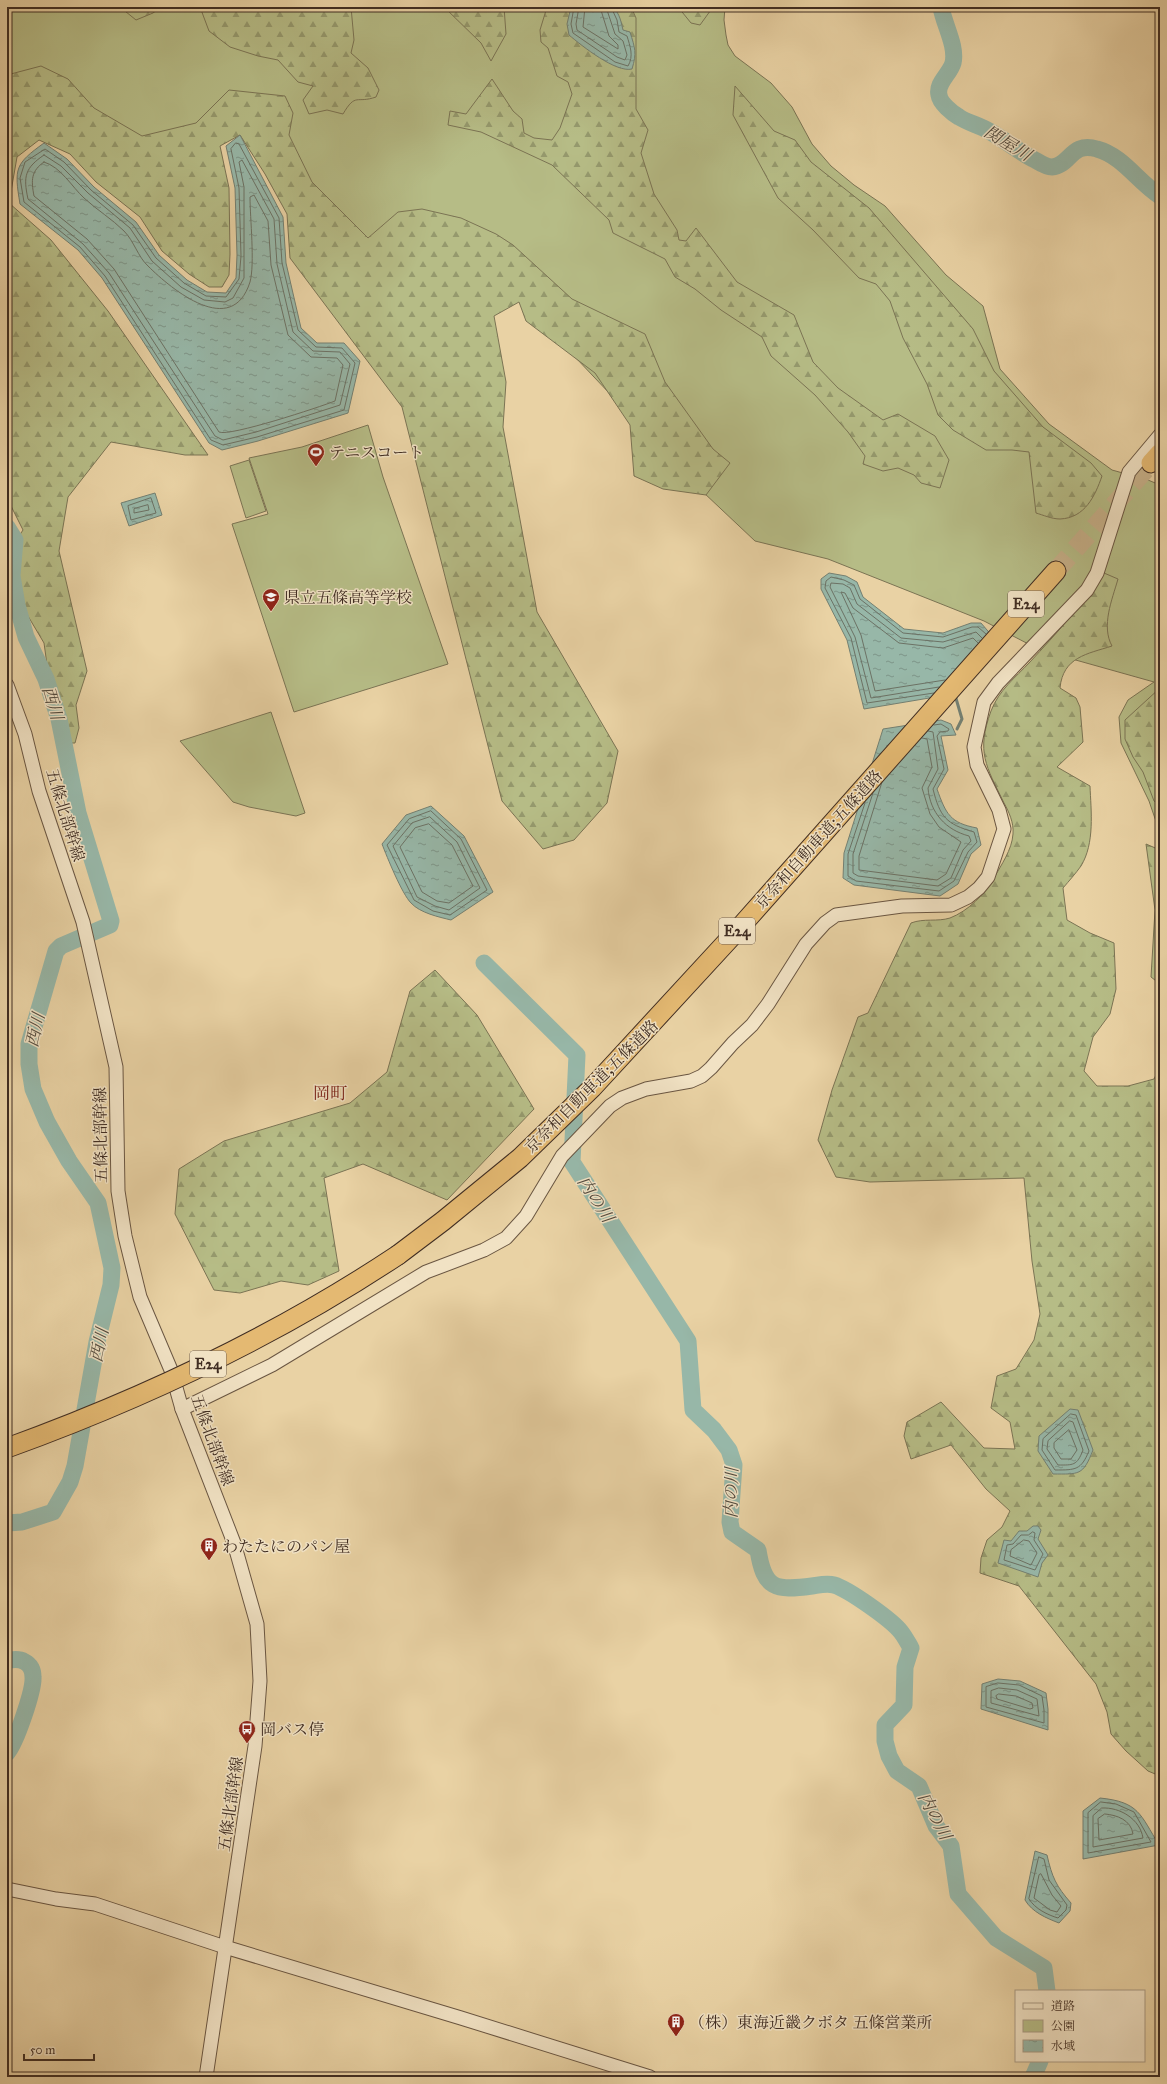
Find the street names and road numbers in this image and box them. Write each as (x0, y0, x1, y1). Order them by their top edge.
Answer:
road number: E24 (1008, 591, 1044, 617)
street label: 五條北部幹線 (42, 766, 89, 864)
street label: 京奈和自動車道;五條道路 (751, 766, 886, 913)
road number: E24 (719, 918, 755, 944)
street label: 京奈和自動車道;五條道路 (521, 1016, 662, 1157)
street label: 五條北部幹線 (90, 1087, 111, 1183)
road number: E24 (190, 1351, 226, 1377)
street label: 五條北部幹線 (187, 1392, 238, 1489)
street label: 五條北部幹線 (214, 1755, 247, 1853)

